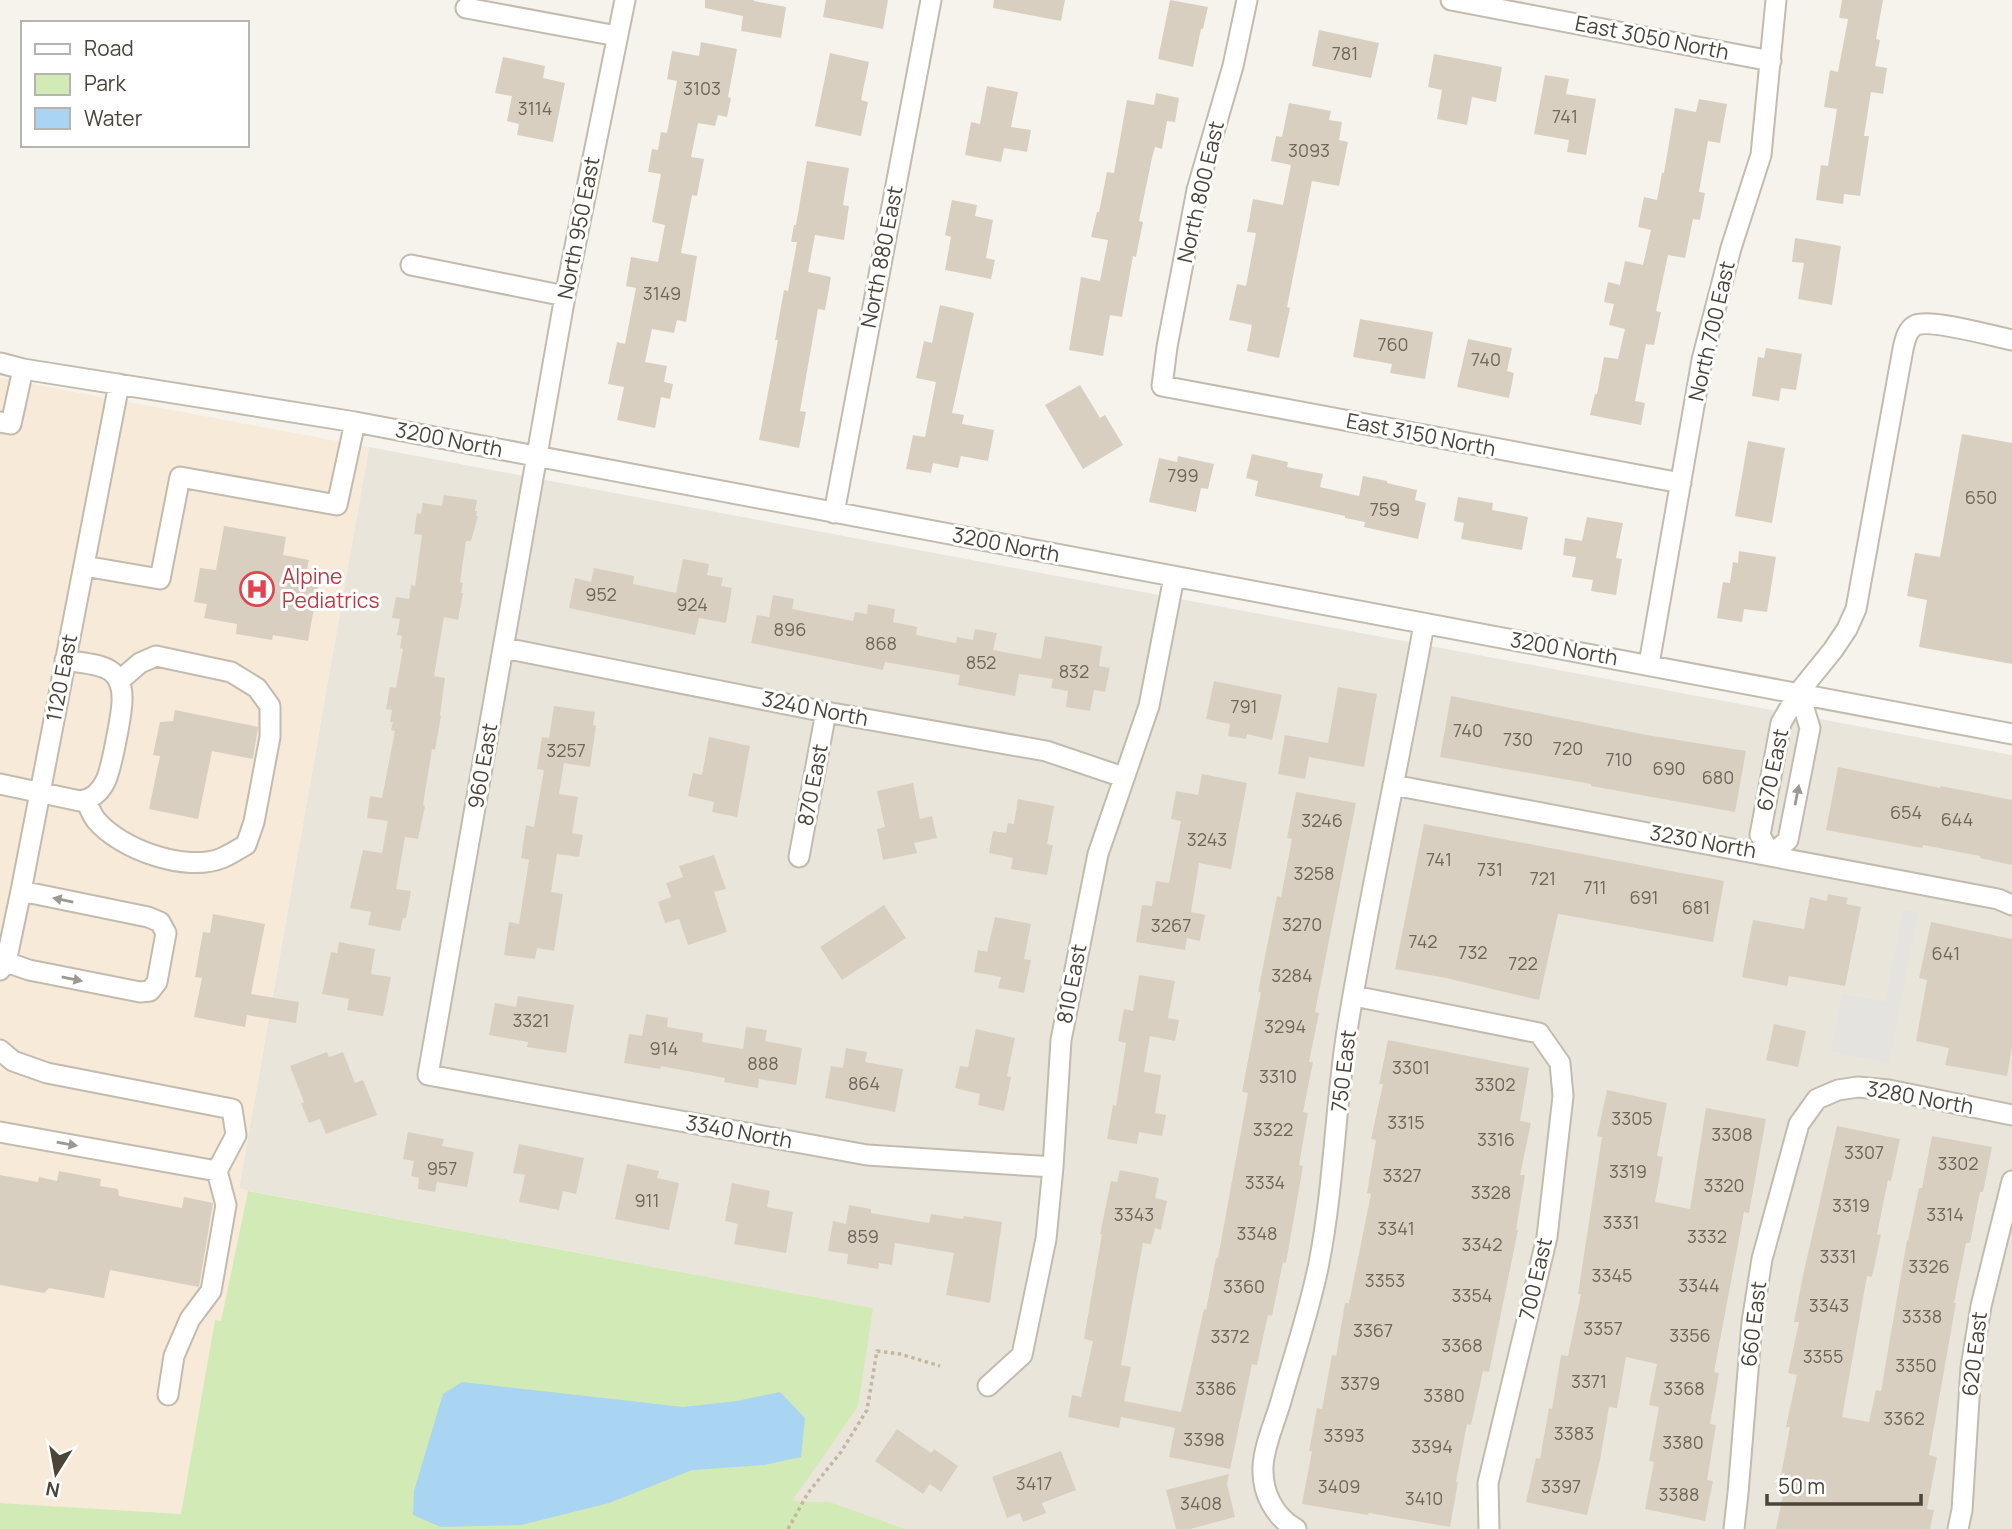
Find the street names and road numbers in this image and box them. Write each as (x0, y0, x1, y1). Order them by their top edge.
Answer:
street label: East 3050 North (1573, 8, 1731, 66)
street label: North 800 East (1170, 118, 1230, 265)
street label: North 950 East (550, 154, 606, 302)
street label: North 880 East (854, 183, 908, 330)
street label: North 700 East (1681, 258, 1741, 404)
street label: East 3150 North (1344, 406, 1498, 462)
street label: 3200 North (393, 415, 505, 463)
street label: 3200 North (950, 520, 1062, 568)
street label: 3200 North (1508, 625, 1620, 671)
street label: 1120 East (39, 632, 83, 724)
street label: 3240 North (760, 684, 871, 732)
street label: 960 East (461, 721, 503, 811)
street label: 670 East (1750, 726, 1794, 814)
street label: 870 East (790, 741, 834, 828)
street label: 3230 North (1648, 818, 1759, 864)
street label: 810 East (1050, 942, 1092, 1026)
street label: 750 East (1324, 1028, 1362, 1114)
street label: 3280 North (1865, 1074, 1976, 1120)
street label: 3340 North (684, 1108, 795, 1154)
street label: 700 East (1512, 1235, 1558, 1323)
street label: 660 East (1734, 1279, 1772, 1368)
street label: 620 East (1955, 1310, 1993, 1398)

